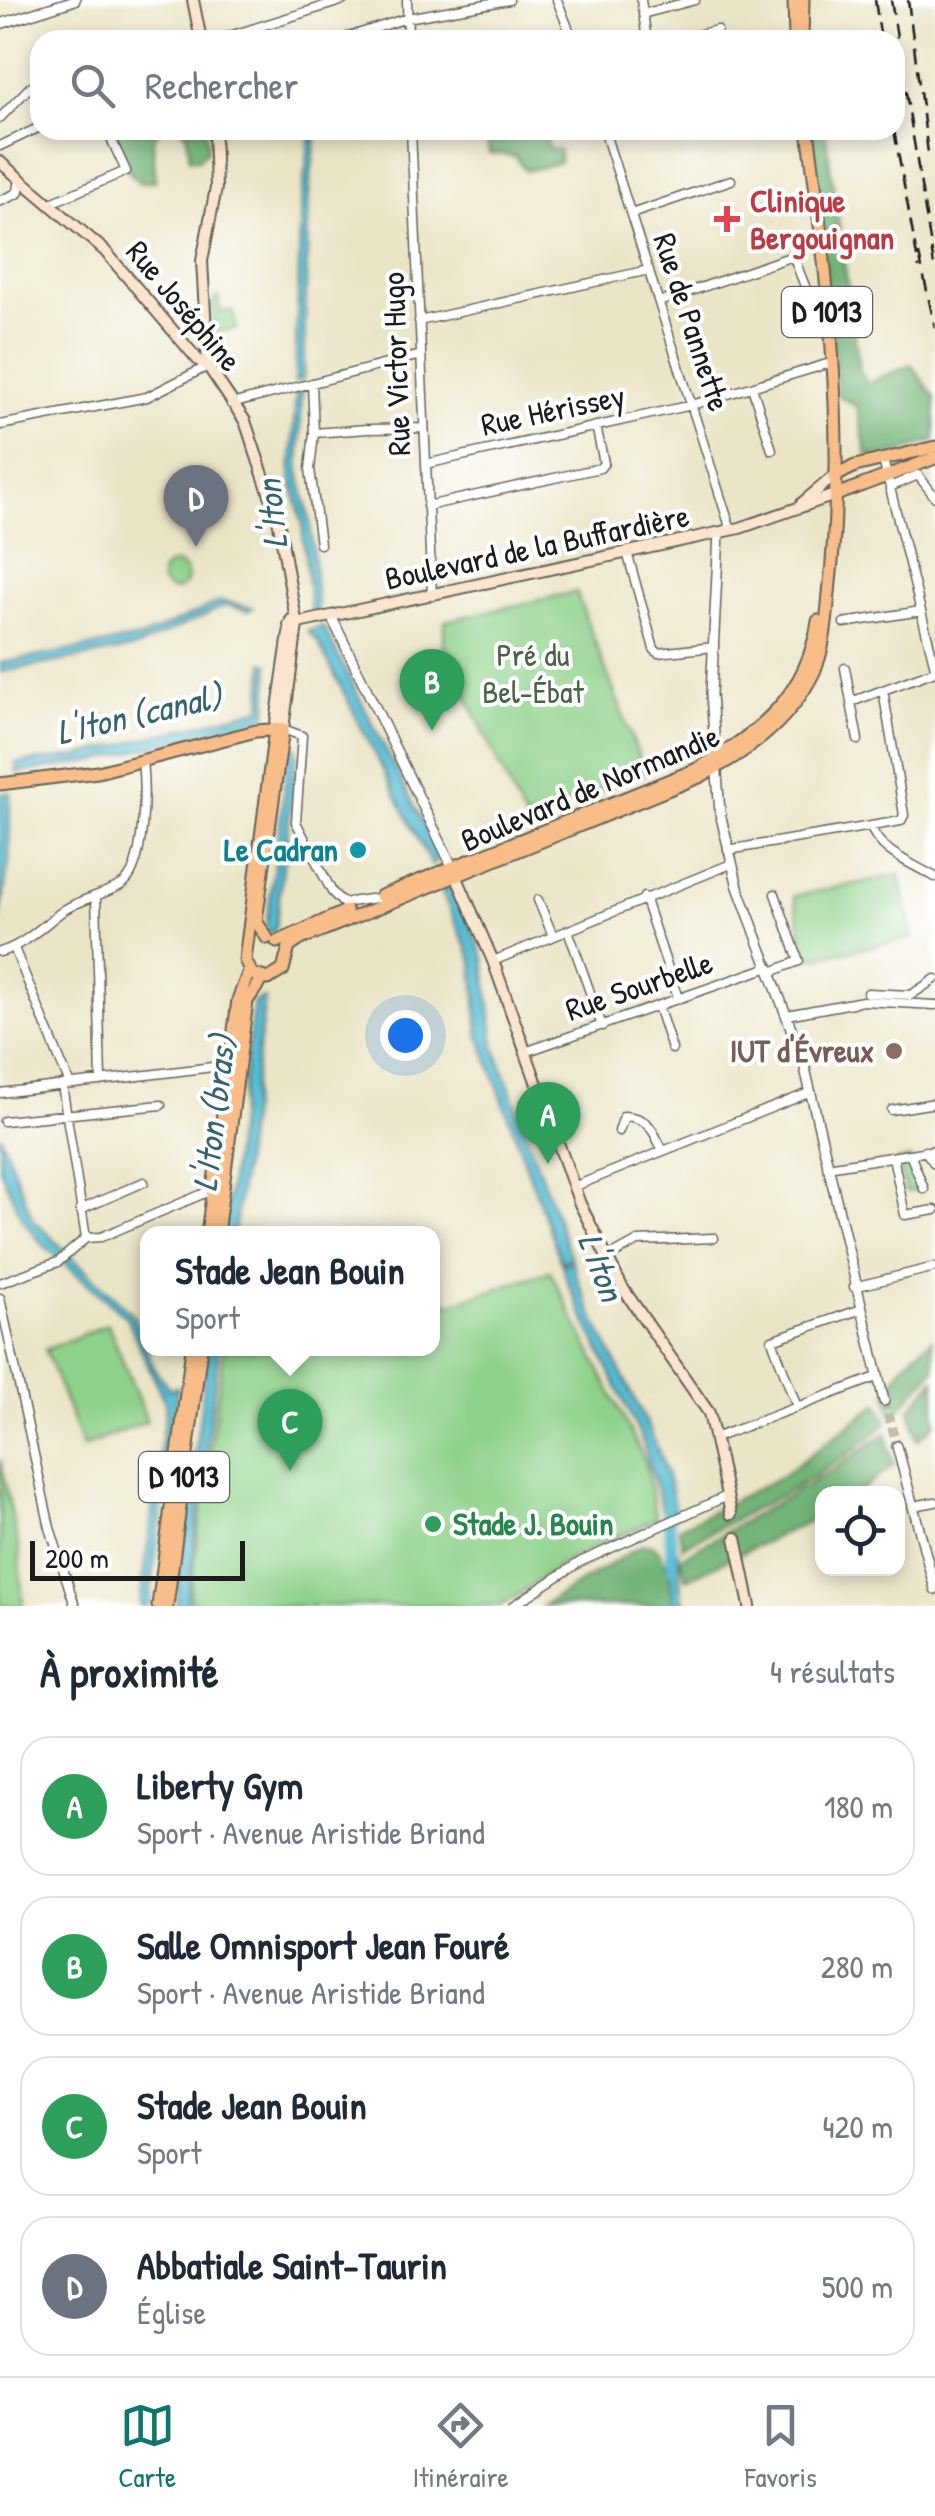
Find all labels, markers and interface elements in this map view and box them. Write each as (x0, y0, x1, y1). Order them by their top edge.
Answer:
search box (30, 30, 905, 140)
icon: search (65, 58, 120, 113)
text: Rechercher (145, 59, 298, 111)
place label: Clinique Bergouignan (750, 179, 894, 260)
marker: Clinique Bergouignan (714, 206, 740, 232)
street label: Rue de Pannette (644, 228, 741, 416)
street label: Rue Joséphine (117, 231, 252, 380)
street label: Rue Victor Hugo (371, 271, 420, 456)
road number: D 1013 (782, 287, 872, 337)
street label: Rue Hérissey (477, 373, 629, 446)
pin: D (164, 464, 228, 547)
water label: L'Iton (244, 474, 298, 551)
street label: Boulevard de la Buffardière (381, 493, 693, 600)
park label: Pré du Bel-Ébat (482, 633, 585, 713)
pin: B (400, 648, 464, 731)
water label: L'Iton (canal) (52, 671, 228, 755)
street label: Boulevard de Normandie (454, 714, 726, 861)
place label: Le Cadran (224, 828, 338, 871)
marker: Le Cadran (347, 839, 369, 861)
street label: Rue Sourbelle (560, 940, 718, 1031)
your location (380, 1010, 431, 1061)
place label: IUT d'Évreux (730, 1029, 874, 1072)
water label: L'Iton (bras) (181, 1030, 247, 1193)
marker: IUT d'Évreux (883, 1040, 905, 1062)
pin: A (516, 1082, 580, 1164)
popup (140, 1226, 440, 1356)
water label: L'Iton (567, 1226, 637, 1310)
text: Stade Jean Bouin (175, 1244, 405, 1296)
text: Sport (175, 1296, 240, 1339)
pin: C (258, 1388, 322, 1471)
road number: D 1013 (139, 1452, 229, 1502)
map controls (815, 1486, 905, 1576)
button: locate (815, 1486, 905, 1576)
place label: Stade J. Bouin (453, 1502, 613, 1545)
marker: Stade J. Bouin (422, 1513, 444, 1535)
scale bar (30, 1536, 245, 1580)
text: 200 m (45, 1539, 109, 1577)
text: À proximité (40, 1643, 219, 1700)
text: 4 résultats (770, 1650, 895, 1693)
text: Liberty Gym (137, 1759, 303, 1811)
text: A (67, 1785, 82, 1828)
text: 180 m (824, 1785, 893, 1828)
text: Sport · Avenue Aristide Briand (137, 1811, 485, 1854)
text: Salle Omnisport Jean Fouré (137, 1919, 509, 1971)
text: B (66, 1945, 83, 1988)
text: 280 m (821, 1945, 893, 1988)
text: Sport · Avenue Aristide Briand (137, 1971, 485, 2014)
text: Stade Jean Bouin (137, 2079, 367, 2131)
text: C (66, 2105, 83, 2148)
text: 420 m (823, 2105, 893, 2148)
text: Sport (137, 2131, 202, 2174)
text: Abbatiale Saint-Taurin (137, 2239, 447, 2291)
text: D (67, 2265, 82, 2308)
text: 500 m (822, 2265, 893, 2308)
text: Église (137, 2291, 206, 2334)
tab: Carte (118, 2398, 176, 2496)
tab: Itinéraire (412, 2398, 509, 2496)
tab: Favoris (745, 2398, 817, 2496)

